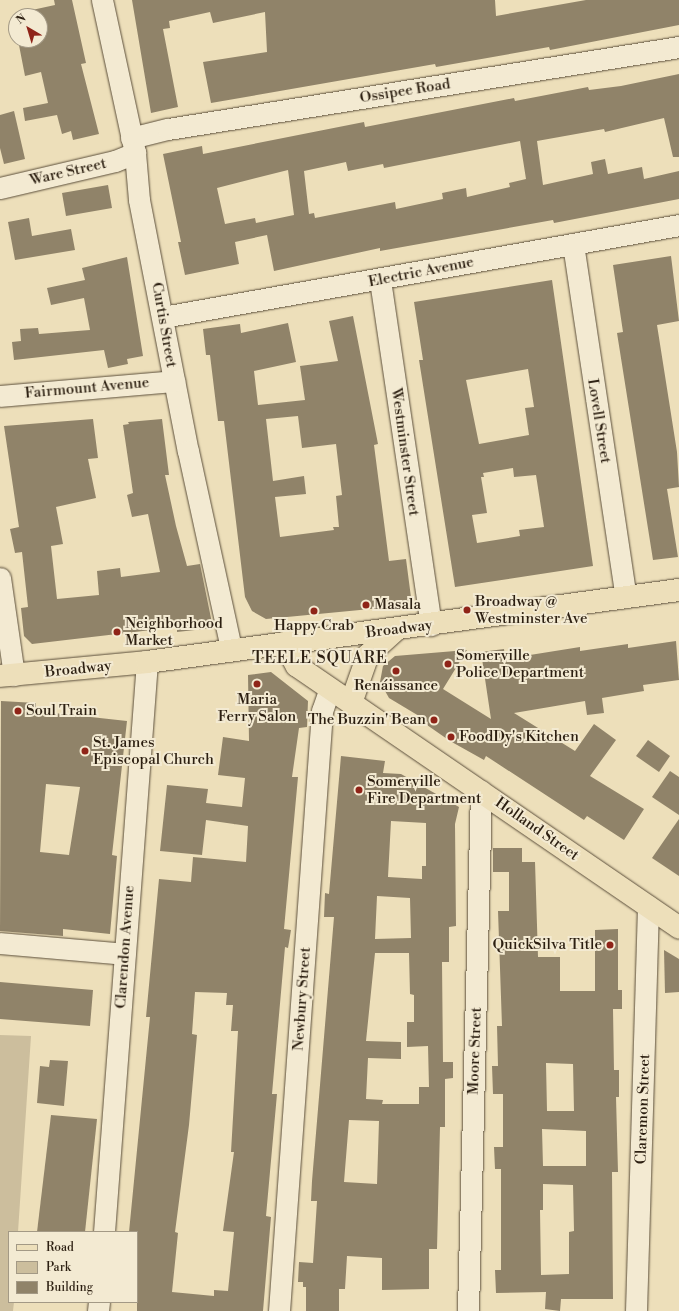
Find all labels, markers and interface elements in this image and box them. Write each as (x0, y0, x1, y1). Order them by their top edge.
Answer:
north arrow (8, 8, 48, 48)
text: N (13, 11, 29, 28)
street label: Ossipee Road (358, 75, 452, 107)
street label: Ware Street (28, 154, 108, 190)
street label: Electric Avenue (367, 253, 475, 291)
street label: Curtis Street (148, 281, 180, 369)
street label: Fairmount Avenue (24, 374, 150, 402)
street label: Lovell Street (583, 377, 615, 465)
street label: Westminster Street (387, 387, 423, 517)
place label: Broadway @ Westminster Ave (475, 592, 588, 627)
place label: Masala (374, 596, 421, 614)
marker: Masala (361, 600, 371, 610)
marker: Broadway @ Westminster Ave (462, 605, 472, 615)
marker: Happy Crab (309, 606, 319, 616)
place label: Neighborhood Market (125, 614, 223, 649)
street label: Broadway (365, 616, 433, 642)
place label: Happy Crab (274, 617, 354, 635)
marker: Neighborhood Market (112, 627, 122, 637)
place label: Somerville Police Department (456, 646, 584, 681)
district label: TEELE SQUARE (252, 648, 388, 668)
street label: Broadway (44, 657, 112, 681)
marker: Somerville Police Department (443, 659, 453, 669)
marker: Renáissance (391, 666, 401, 676)
place label: Renáissance (354, 677, 438, 695)
marker: Maria Ferry Salon (252, 679, 262, 689)
place label: Maria Ferry Salon (218, 690, 296, 725)
place label: Soul Train (26, 702, 97, 720)
marker: Soul Train (13, 706, 23, 716)
place label: The Buzzin' Bean (308, 711, 426, 729)
marker: The Buzzin' Bean (429, 715, 439, 725)
place label: FoodDy's Kitchen (459, 728, 579, 746)
marker: FoodDy's Kitchen (446, 732, 456, 742)
place label: St. James Episcopal Church (93, 733, 214, 768)
marker: St. James Episcopal Church (80, 746, 90, 756)
place label: Somerville Fire Department (367, 772, 481, 807)
marker: Somerville Fire Department (354, 785, 364, 795)
street label: Holland Street (492, 793, 582, 865)
street label: Clarendon Avenue (112, 885, 138, 1009)
place label: QuickSilva Title (492, 936, 602, 954)
marker: QuickSilva Title (605, 940, 615, 950)
street label: Newbury Street (289, 946, 315, 1052)
street label: Moore Street (464, 1007, 486, 1095)
street label: Claremon Street (632, 1053, 654, 1165)
legend (8, 1231, 138, 1303)
text: Road (46, 1240, 74, 1255)
text: Park (46, 1260, 71, 1275)
text: Building (46, 1280, 93, 1295)

